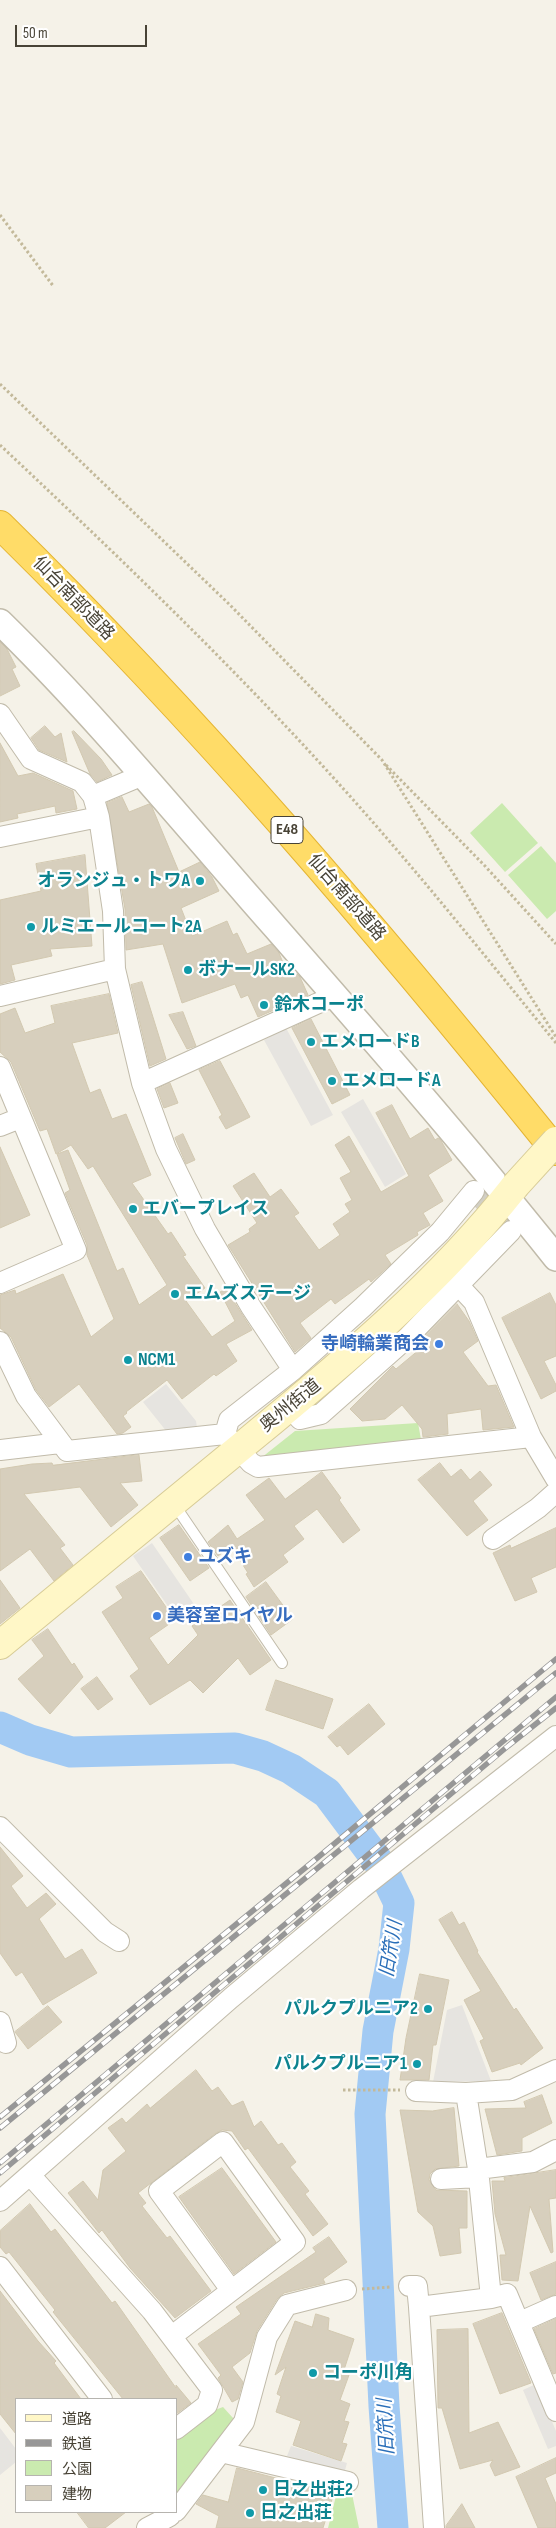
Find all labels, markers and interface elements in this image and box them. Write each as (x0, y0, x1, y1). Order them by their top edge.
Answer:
scale bar (18, 15, 150, 47)
text: 50 m (23, 24, 48, 43)
street label: 仙台南部道路 (28, 553, 118, 645)
road number: E48 (271, 816, 303, 844)
street label: 仙台南部道路 (302, 850, 390, 946)
place label: オランジュ・トワA (37, 870, 190, 892)
marker: オランジュ・トワA (194, 875, 206, 887)
place label: ルミエールコート2A (41, 916, 201, 938)
marker: ルミエールコート2A (25, 921, 37, 933)
place label: ボナールSK2 (198, 959, 295, 981)
marker: ボナールSK2 (182, 964, 194, 976)
place label: 鈴木コーポ (274, 994, 364, 1016)
marker: 鈴木コーポ (258, 999, 270, 1011)
place label: エメロードB (321, 1031, 420, 1053)
marker: エメロードB (305, 1036, 317, 1048)
place label: エメロードA (342, 1070, 441, 1092)
marker: エメロードA (326, 1075, 338, 1087)
place label: エバープレイス (143, 1198, 269, 1220)
marker: エバープレイス (127, 1203, 139, 1215)
place label: エムズステージ (185, 1283, 311, 1305)
marker: エムズステージ (169, 1288, 181, 1300)
place label: 寺崎輪業商会 (321, 1333, 429, 1355)
marker: 寺崎輪業商会 (433, 1338, 445, 1350)
place label: NCM1 (138, 1349, 175, 1371)
marker: NCM1 (122, 1354, 134, 1366)
street label: 奥州街道 (256, 1375, 326, 1437)
place label: ユズキ (198, 1546, 252, 1568)
marker: ユズキ (182, 1551, 194, 1563)
place label: 美容室ロイヤル (167, 1605, 293, 1627)
marker: 美容室ロイヤル (151, 1610, 163, 1622)
water label: 旧笊川 (376, 1919, 408, 1979)
place label: パルクプルニア2 (284, 1998, 418, 2020)
marker: パルクプルニア2 (422, 2003, 434, 2015)
place label: パルクプルニア1 (274, 2053, 407, 2075)
marker: パルクプルニア1 (411, 2058, 423, 2070)
place label: コーポ川角 (323, 2362, 413, 2384)
marker: コーポ川角 (307, 2367, 319, 2379)
legend (15, 2398, 178, 2513)
water label: 旧笊川 (374, 2398, 400, 2456)
text: 道路 (62, 2410, 92, 2429)
text: 鉄道 (62, 2435, 92, 2454)
text: 公園 (62, 2460, 92, 2479)
place label: 日之出荘2 (273, 2479, 353, 2501)
marker: 日之出荘2 (257, 2484, 269, 2496)
text: 建物 (62, 2485, 92, 2504)
place label: 日之出荘 (260, 2502, 332, 2524)
marker: 日之出荘 (244, 2507, 256, 2519)

